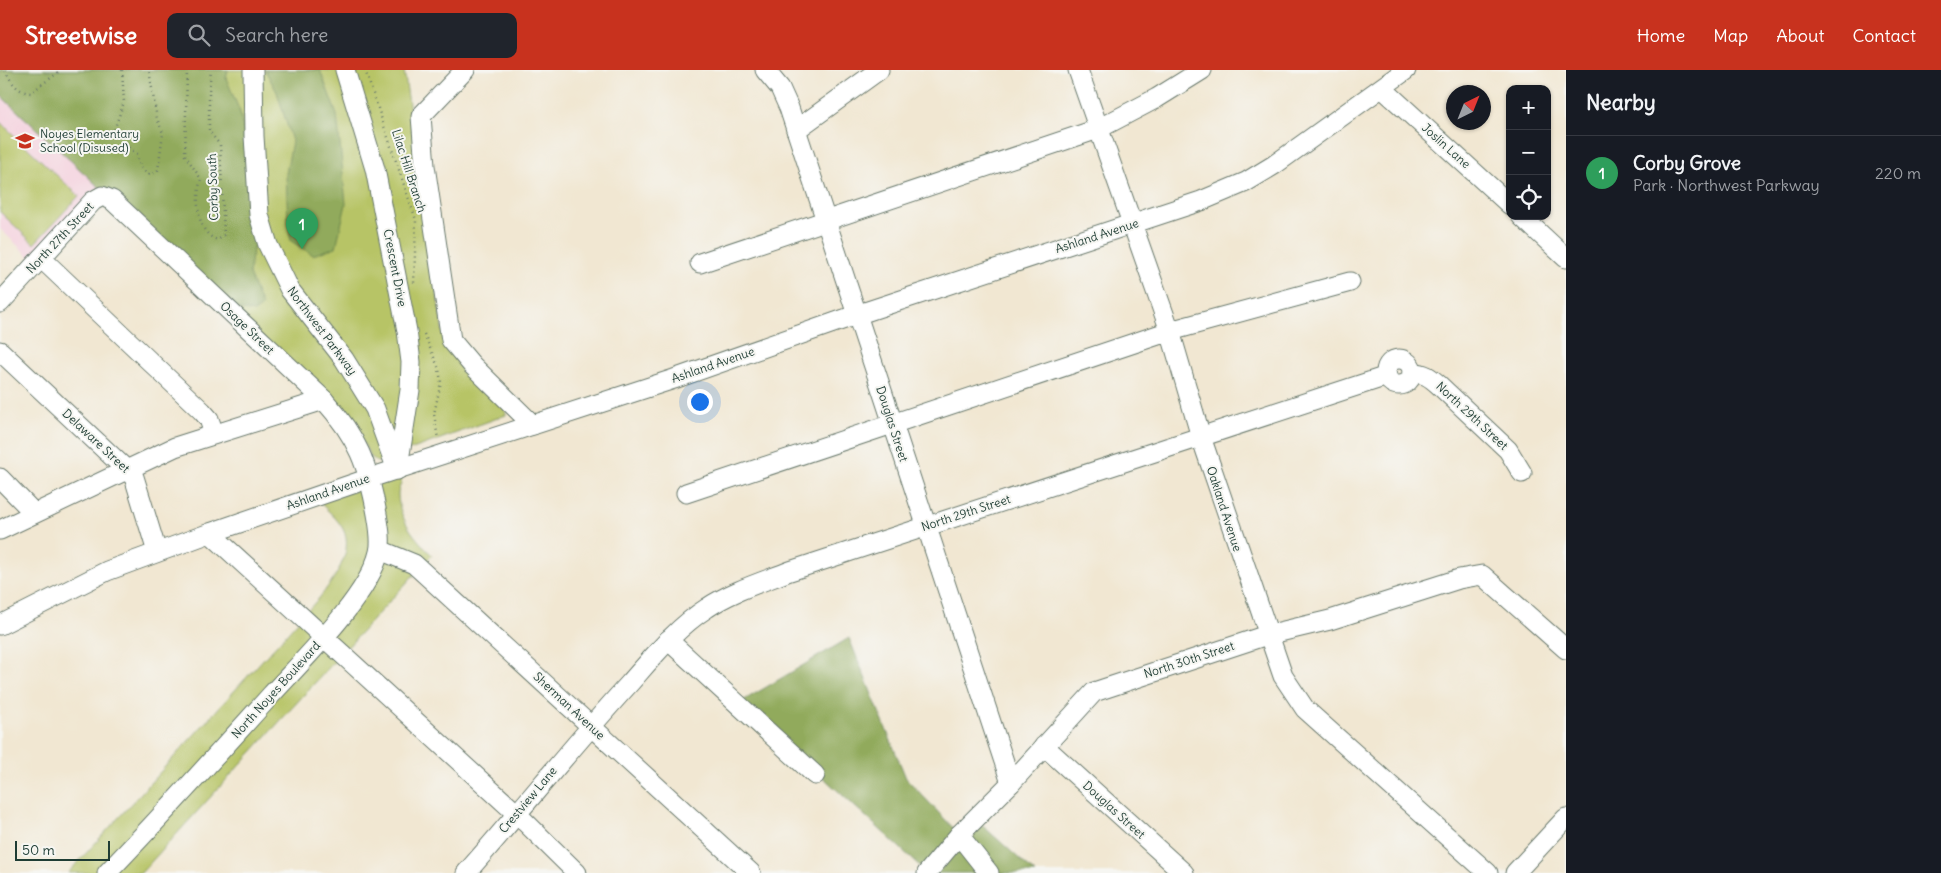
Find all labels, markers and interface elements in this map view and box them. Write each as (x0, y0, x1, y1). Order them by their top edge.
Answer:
search box (167, 13, 517, 58)
text: Streetwise (25, 20, 137, 50)
icon: search (185, 21, 213, 49)
text: Search here (225, 23, 328, 47)
text: Home (1637, 24, 1685, 47)
text: Map (1713, 24, 1748, 47)
text: About (1776, 24, 1824, 47)
text: Contact (1852, 24, 1916, 47)
north arrow (1446, 85, 1491, 130)
map controls (1506, 85, 1551, 220)
button: + (1506, 85, 1551, 130)
text: Nearby (1586, 89, 1656, 116)
street label: Joslin Lane (1419, 120, 1474, 171)
place label: Noyes Elementary School (Disused) (40, 126, 139, 155)
street label: Lilac Hill Branch (389, 127, 430, 214)
school or university icon: Noyes Elementary School (Disused) (14, 130, 36, 152)
button: − (1506, 130, 1551, 175)
text: Corby Grove (1633, 151, 1741, 175)
street label: Corby South (204, 153, 221, 221)
text: 1 (1599, 163, 1605, 183)
text: 220 m (1875, 163, 1921, 183)
button: locate (1506, 175, 1551, 220)
text: Park · Northwest Parkway (1633, 175, 1820, 195)
street label: North 27th Street (23, 199, 96, 276)
pin: 1 (286, 208, 318, 249)
street label: Ashland Avenue (1053, 215, 1140, 256)
street label: Crescent Drive (381, 228, 410, 308)
street label: Northwest Parkway (284, 284, 361, 378)
street label: Osage Street (217, 298, 278, 357)
street label: Ashland Avenue (669, 343, 756, 386)
street label: North 29th Street (1433, 378, 1511, 453)
street label: Douglas Street (873, 384, 912, 464)
your location (687, 389, 713, 415)
street label: Delaware Street (60, 406, 133, 476)
street label: Oakland Avenue (1204, 464, 1245, 553)
street label: Ashland Avenue (284, 470, 371, 513)
street label: North 29th Street (919, 491, 1012, 534)
street label: North Noyes Boulevard (228, 638, 323, 741)
street label: North 30th Street (1142, 638, 1236, 681)
street label: Sherman Avenue (530, 669, 608, 743)
street label: Crestview Lane (495, 763, 560, 836)
street label: Douglas Street (1080, 778, 1149, 842)
scale bar (15, 838, 110, 861)
text: 50 m (22, 841, 55, 859)

